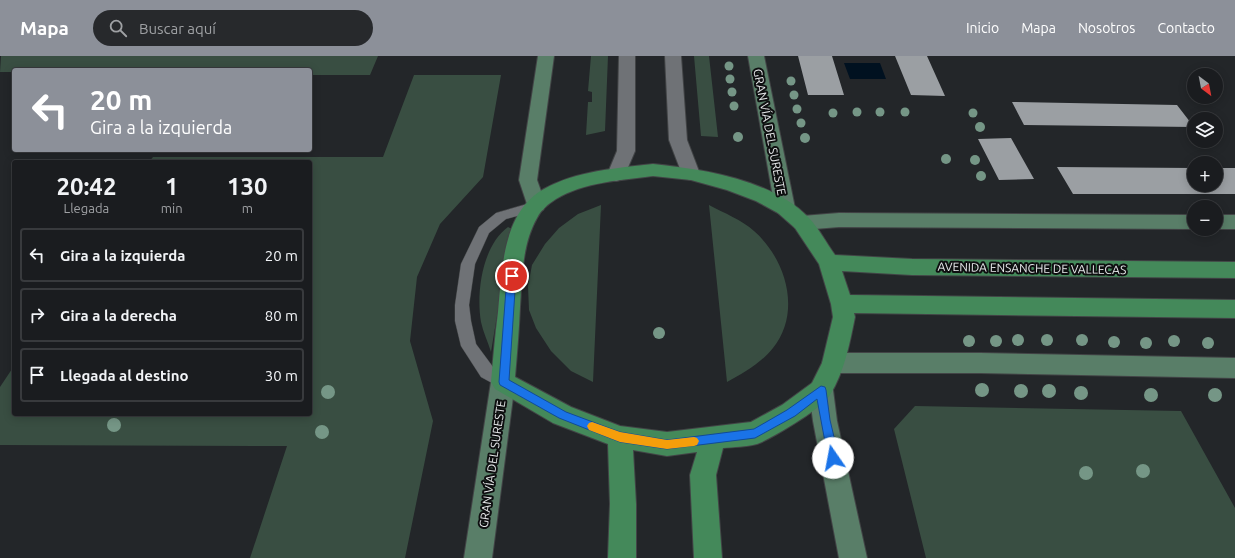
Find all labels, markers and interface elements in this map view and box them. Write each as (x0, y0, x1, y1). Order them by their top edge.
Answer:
search box (93, 10, 373, 46)
text: Mapa (20, 17, 69, 39)
icon: search (107, 17, 129, 39)
text: Buscar aquí (139, 20, 216, 37)
text: Inicio (966, 20, 999, 36)
text: Mapa (1021, 20, 1056, 36)
text: Nosotros (1078, 20, 1135, 36)
text: Contacto (1157, 20, 1215, 36)
street label: GRAN VÍA DEL SURESTE (751, 68, 789, 197)
north arrow (1187, 68, 1223, 104)
map controls (1187, 68, 1223, 236)
icon: left (24, 84, 76, 136)
text: 20 m (90, 84, 152, 115)
button: layers (1187, 112, 1223, 148)
text: Gira a la izquierda (90, 117, 232, 137)
button: + (1187, 156, 1223, 192)
text: 20:42 (56, 173, 116, 200)
text: 1 (165, 173, 178, 200)
text: 130 (227, 173, 268, 200)
button: − (1187, 200, 1223, 236)
text: Llegada (64, 201, 109, 215)
text: min (161, 201, 183, 215)
text: m (242, 201, 253, 215)
icon: left (26, 244, 48, 266)
text: Gira a la izquierda (60, 247, 186, 264)
text: 20 m (265, 247, 298, 264)
pin (495, 259, 529, 293)
street label: AVENIDA ENSANCHE DE VALLECAS (938, 260, 1126, 276)
icon: arrive (501, 265, 523, 287)
icon: right (26, 304, 48, 326)
text: Gira a la derecha (60, 307, 177, 324)
text: 80 m (265, 307, 298, 324)
icon: arrive (26, 364, 48, 386)
text: Llegada al destino (60, 367, 189, 384)
text: 30 m (265, 367, 298, 384)
street label: GRAN VÍA DEL SURESTE (477, 399, 507, 529)
position arrow (812, 437, 854, 479)

